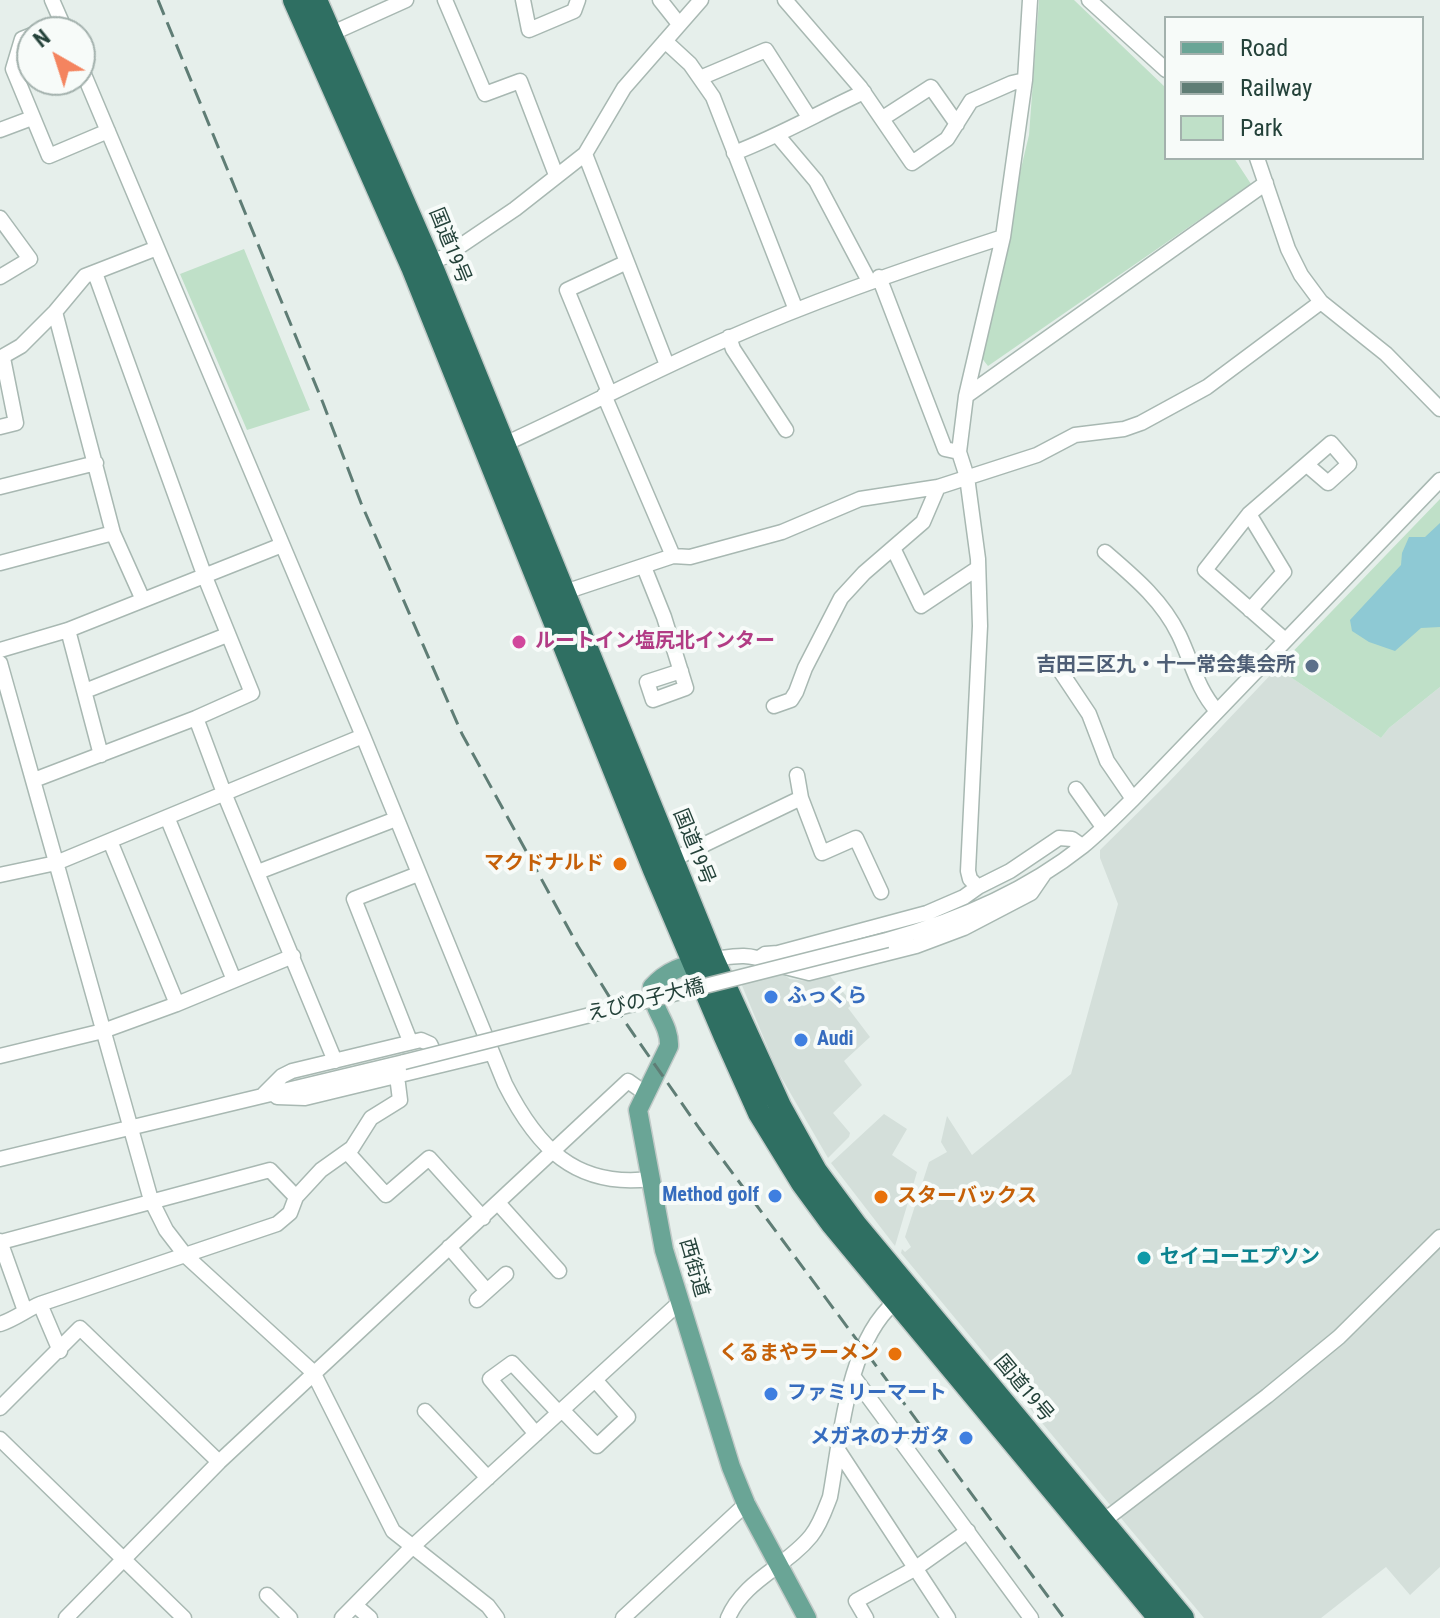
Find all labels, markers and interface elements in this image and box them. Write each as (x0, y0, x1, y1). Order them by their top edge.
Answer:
north arrow (16, 16, 96, 96)
legend (1164, 16, 1424, 160)
text: N (29, 25, 55, 52)
text: Road (1240, 34, 1288, 62)
text: Railway (1240, 74, 1312, 102)
text: Park (1240, 114, 1283, 142)
street label: 国道19号 (423, 205, 475, 287)
place label: ルートイン塩尻北インター (535, 630, 775, 654)
marker: ルートイン塩尻北インター (510, 633, 528, 651)
place label: 吉田三区九・十一常会集会所 (1036, 654, 1296, 678)
marker: 吉田三区九・十一常会集会所 (1303, 657, 1321, 675)
street label: 国道19号 (667, 806, 719, 888)
place label: マクドナルド (484, 852, 604, 876)
marker: マクドナルド (611, 855, 629, 873)
street label: えびの子大橋 (585, 975, 707, 1027)
place label: ふっくら (787, 985, 867, 1009)
marker: ふっくら (762, 988, 780, 1006)
place label: Audi (817, 1028, 854, 1052)
marker: Audi (792, 1031, 810, 1049)
place label: Method golf (662, 1184, 759, 1208)
place label: スターバックス (897, 1185, 1037, 1209)
marker: Method golf (766, 1187, 784, 1205)
marker: スターバックス (872, 1188, 890, 1206)
street label: 西街道 (673, 1236, 713, 1300)
place label: セイコーエプソン (1160, 1246, 1320, 1270)
marker: セイコーエプソン (1135, 1249, 1153, 1267)
place label: くるまやラーメン (719, 1342, 879, 1366)
marker: くるまやラーメン (886, 1345, 904, 1363)
street label: 国道19号 (988, 1351, 1058, 1427)
place label: ファミリーマート (787, 1382, 947, 1406)
marker: ファミリーマート (762, 1385, 780, 1403)
place label: メガネのナガタ (810, 1426, 950, 1450)
marker: メガネのナガタ (957, 1429, 975, 1447)

